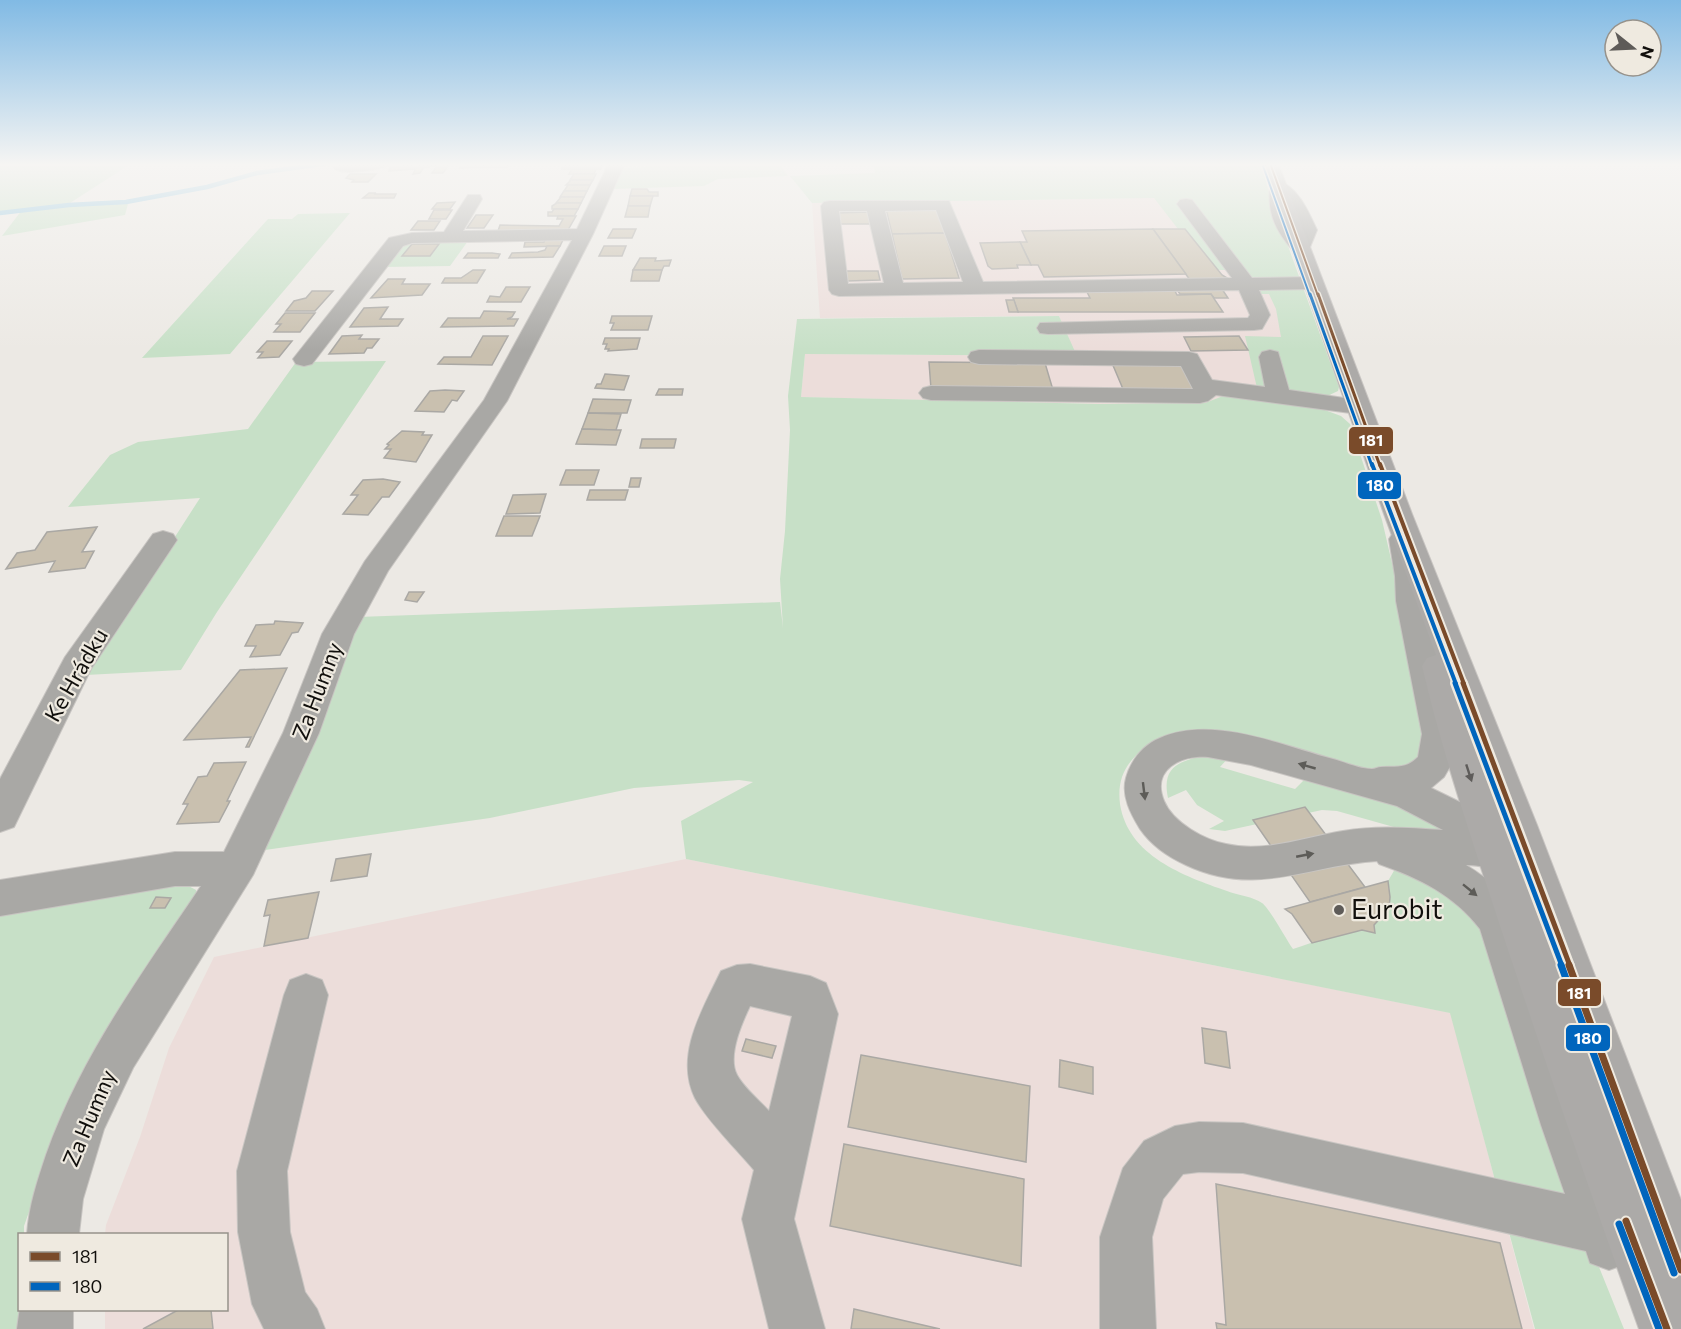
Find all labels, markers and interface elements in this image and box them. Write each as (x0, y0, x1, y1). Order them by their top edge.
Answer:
north arrow (1603, 18, 1663, 78)
text: N (1637, 44, 1659, 61)
line badge: 181 (1348, 426, 1394, 455)
text: 181 (1359, 430, 1383, 449)
line badge: 180 (1357, 471, 1402, 500)
text: 180 (1366, 475, 1394, 494)
street label: Ke Hrádku (38, 623, 113, 726)
street label: Za Humny (286, 638, 347, 743)
one-way arrow (1298, 761, 1316, 770)
one-way arrow (1464, 764, 1474, 782)
one-way arrow (1140, 782, 1149, 801)
one-way arrow (1295, 850, 1314, 859)
one-way arrow (1462, 883, 1478, 896)
place label: Eurobit (1351, 892, 1443, 925)
marker: Eurobit (1332, 903, 1346, 917)
line badge: 181 (1557, 978, 1602, 1007)
text: 181 (1567, 983, 1591, 1002)
line badge: 180 (1565, 1024, 1611, 1052)
text: 180 (1574, 1028, 1602, 1047)
street label: Za Humny (56, 1065, 121, 1170)
legend (18, 1233, 228, 1311)
text: 181 (72, 1245, 98, 1267)
text: 180 (72, 1275, 102, 1297)

